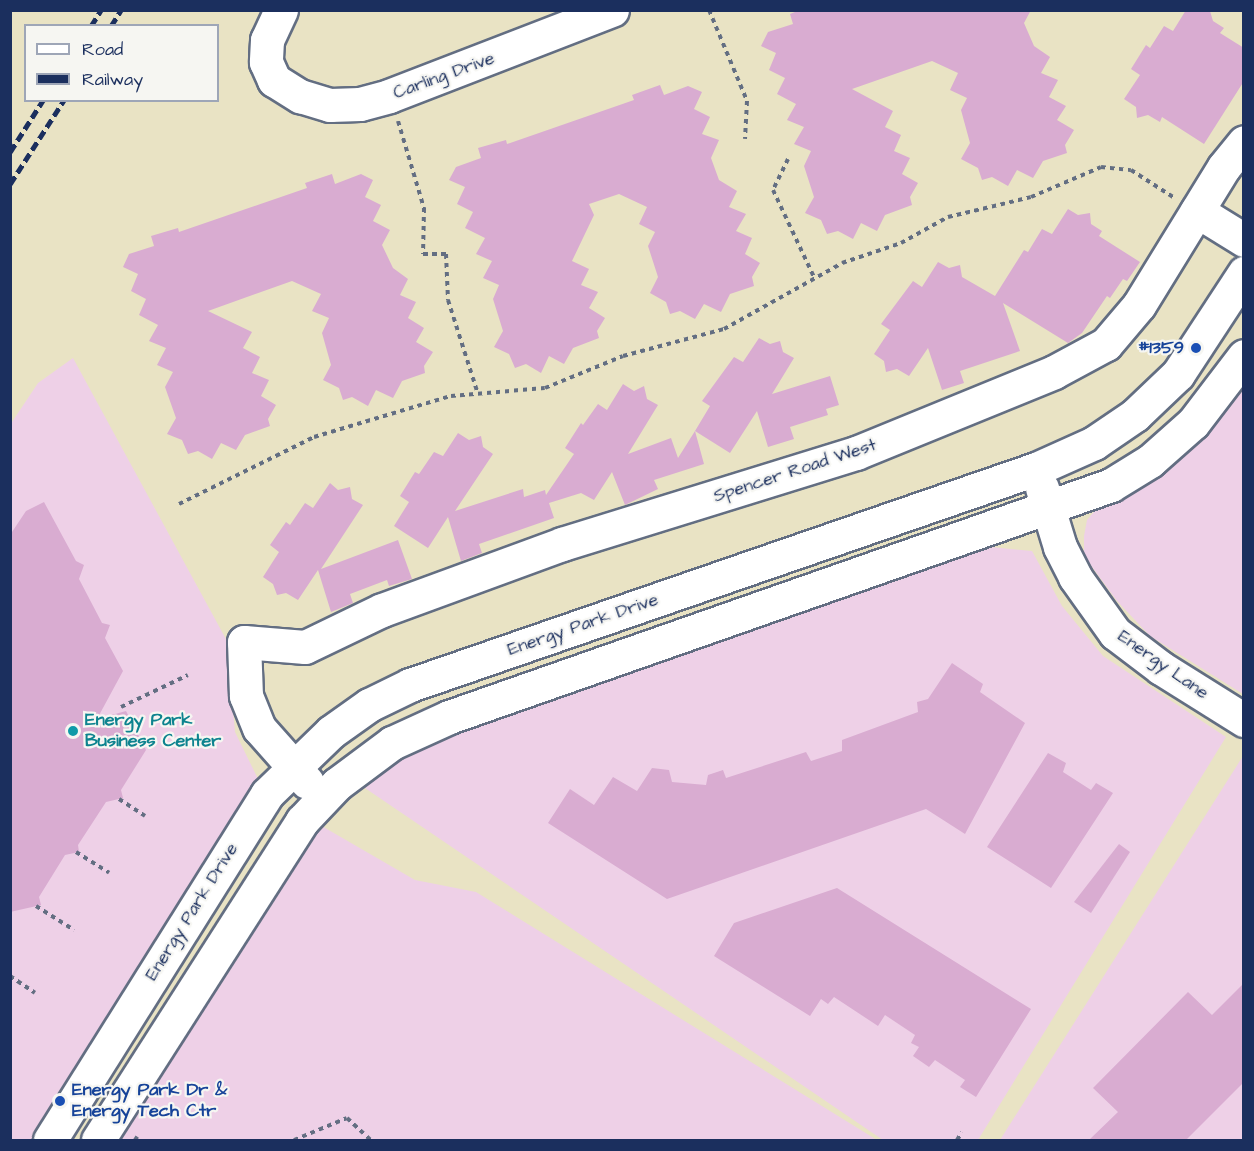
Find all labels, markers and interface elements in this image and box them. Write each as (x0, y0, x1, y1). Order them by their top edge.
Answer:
legend (24, 24, 219, 102)
text: Road (82, 37, 123, 62)
street label: Carling Drive (390, 48, 498, 104)
text: Railway (82, 67, 143, 92)
place label: #1359 (1138, 337, 1184, 359)
marker: #1359 (1189, 341, 1203, 355)
street label: Spencer Road West (711, 434, 879, 508)
street label: Energy Park Drive (505, 589, 661, 661)
street label: Energy Lane (1113, 626, 1213, 704)
place label: Energy Park Business Center (85, 710, 221, 752)
marker: Energy Park Business Center (66, 724, 80, 738)
street label: Energy Park Drive (141, 839, 243, 985)
place label: Energy Park Dr & Energy Tech Ctr (72, 1080, 227, 1122)
marker: Energy Park Dr & Energy Tech Ctr (53, 1094, 67, 1108)

